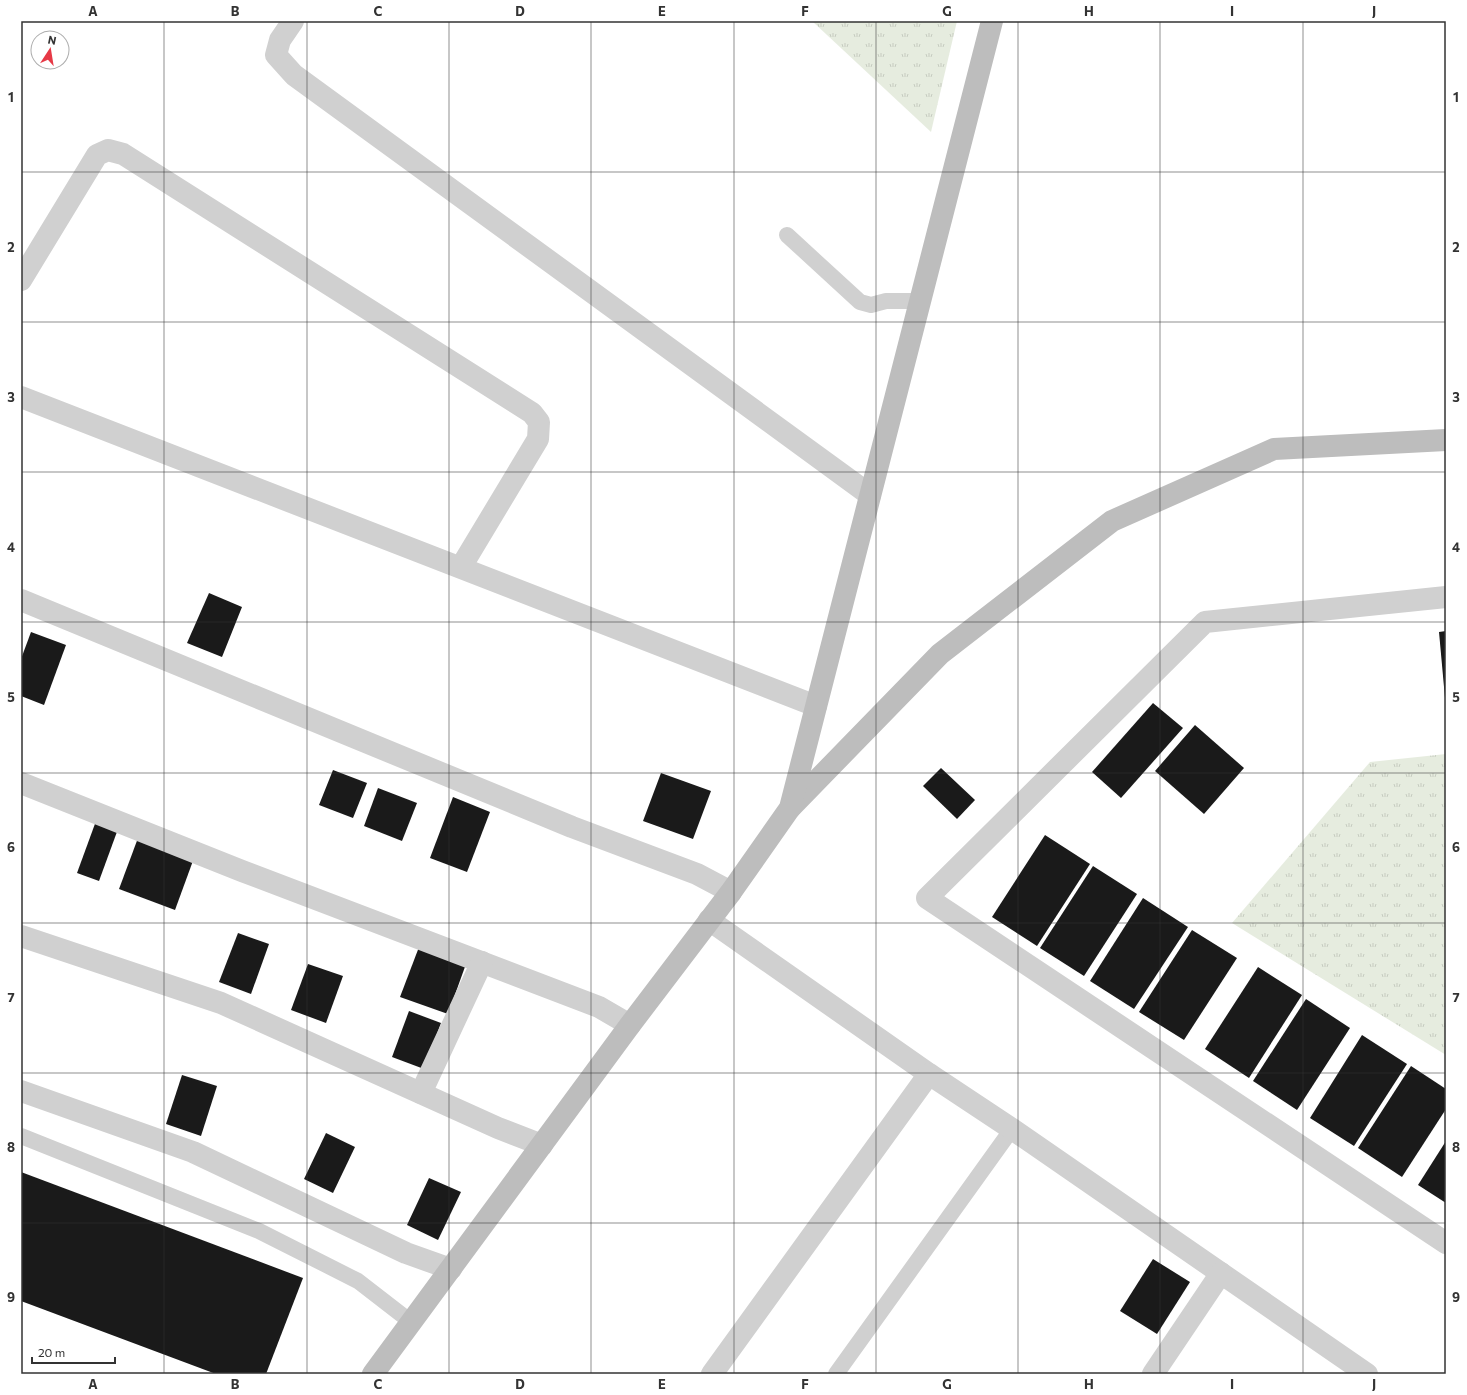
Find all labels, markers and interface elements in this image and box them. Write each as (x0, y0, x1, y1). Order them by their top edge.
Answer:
text: A (88, 3, 98, 19)
text: B (231, 3, 240, 19)
text: C (374, 3, 383, 19)
text: D (515, 3, 525, 19)
text: E (658, 3, 666, 19)
text: F (801, 3, 809, 19)
text: G (942, 3, 952, 19)
text: H (1084, 3, 1094, 19)
text: I (1230, 3, 1234, 19)
text: J (1372, 3, 1376, 19)
north arrow (30, 30, 70, 70)
text: N (47, 33, 58, 47)
text: 1 (8, 89, 14, 105)
text: 1 (1453, 89, 1459, 105)
text: 2 (7, 239, 15, 255)
text: 2 (1452, 239, 1460, 255)
text: 3 (7, 389, 15, 405)
text: 3 (1452, 389, 1460, 405)
text: 4 (7, 539, 15, 555)
text: 4 (1452, 539, 1460, 555)
text: 5 (7, 689, 15, 705)
text: 5 (1452, 689, 1460, 705)
text: 6 (7, 839, 15, 855)
text: 6 (1452, 839, 1460, 855)
text: 7 (7, 989, 15, 1005)
text: 7 (1452, 989, 1460, 1005)
text: 8 (7, 1139, 15, 1155)
text: 8 (1452, 1139, 1460, 1155)
text: 9 (7, 1289, 15, 1305)
text: 9 (1452, 1289, 1460, 1305)
scale bar (32, 1339, 115, 1365)
text: 20 m (38, 1345, 65, 1359)
text: A (88, 1376, 98, 1392)
text: B (231, 1376, 240, 1392)
text: C (374, 1376, 383, 1392)
text: D (515, 1376, 525, 1392)
text: E (658, 1376, 666, 1392)
text: F (801, 1376, 809, 1392)
text: G (942, 1376, 952, 1392)
text: H (1084, 1376, 1094, 1392)
text: I (1230, 1376, 1234, 1392)
text: J (1372, 1376, 1376, 1392)

